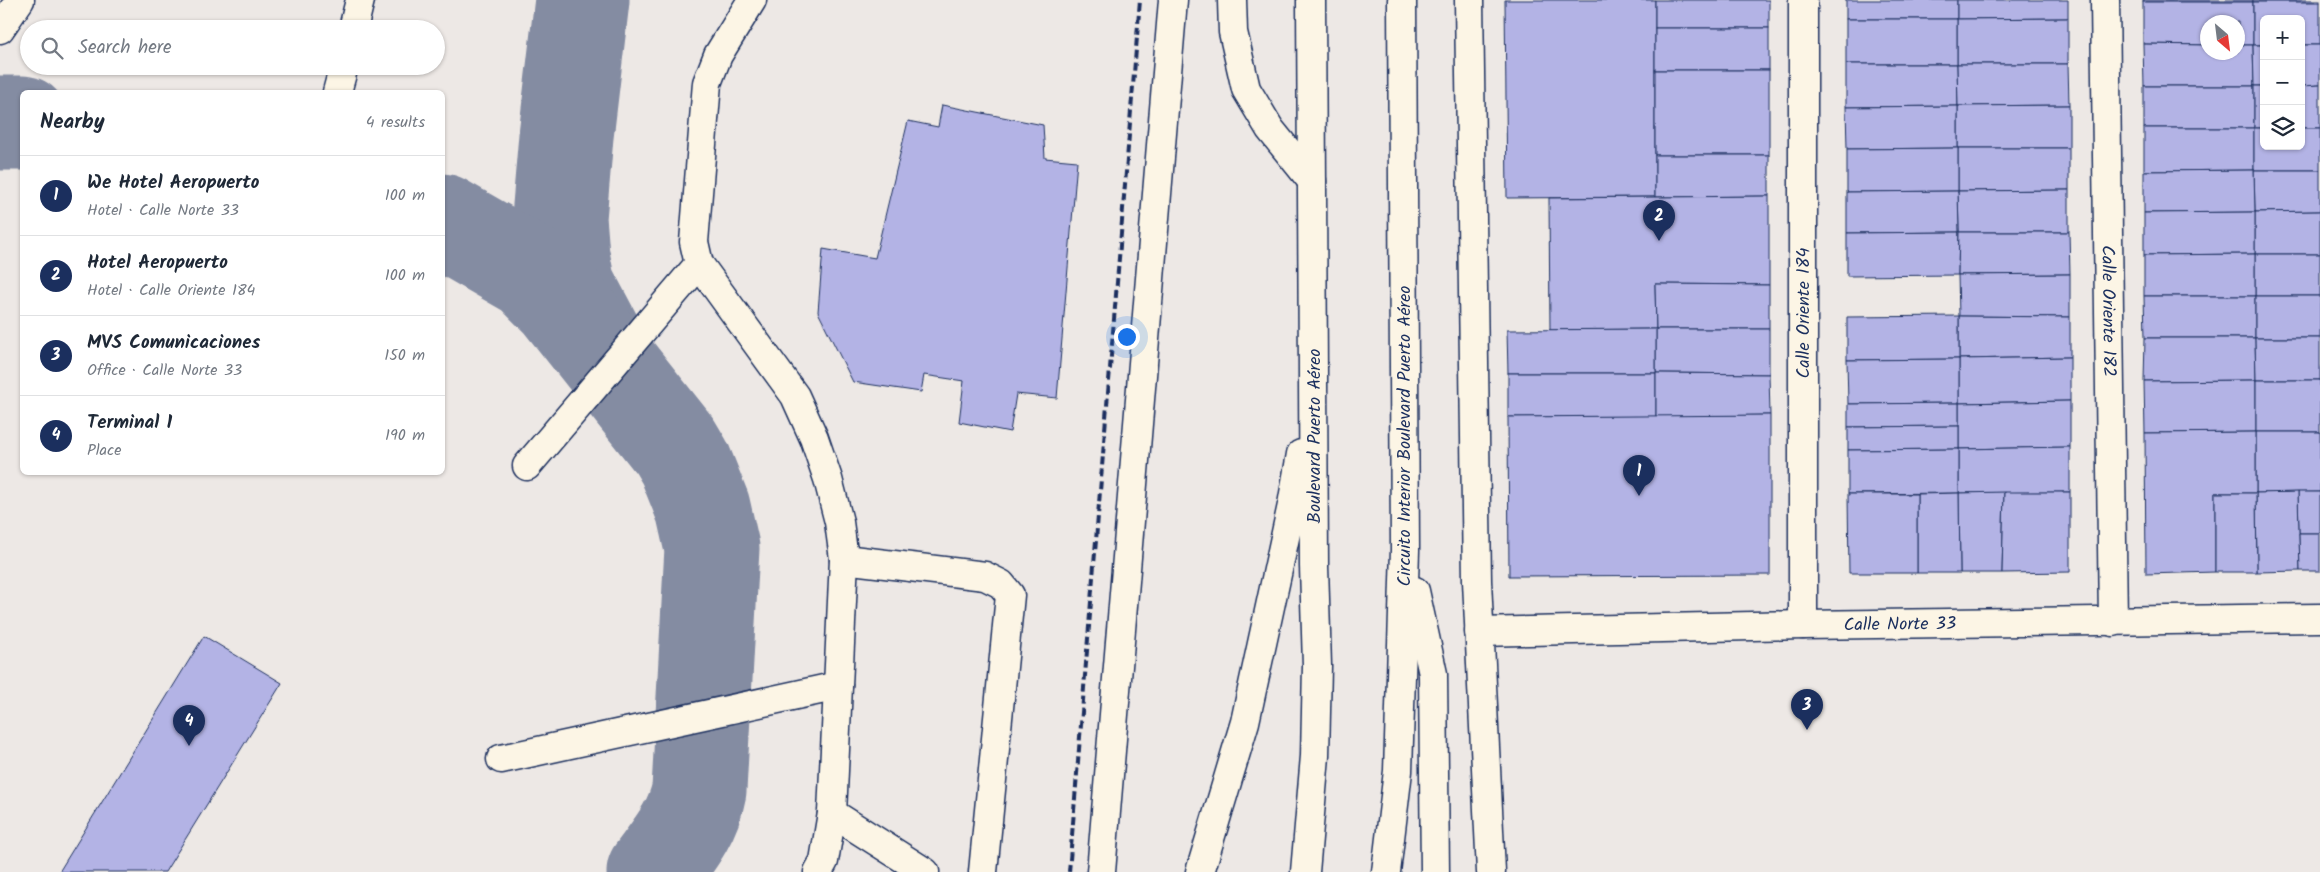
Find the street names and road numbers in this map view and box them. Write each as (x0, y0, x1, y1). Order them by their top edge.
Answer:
street label: Calle Oriente 182 (2092, 245, 2123, 377)
street label: Calle Oriente 184 (1790, 247, 1819, 379)
street label: Circuito Interior Boulevard Puerto Aéreo (1391, 286, 1420, 586)
street label: Boulevard Puerto Aéreo (1301, 349, 1330, 523)
street label: Calle Norte 33 (1843, 610, 1956, 640)

